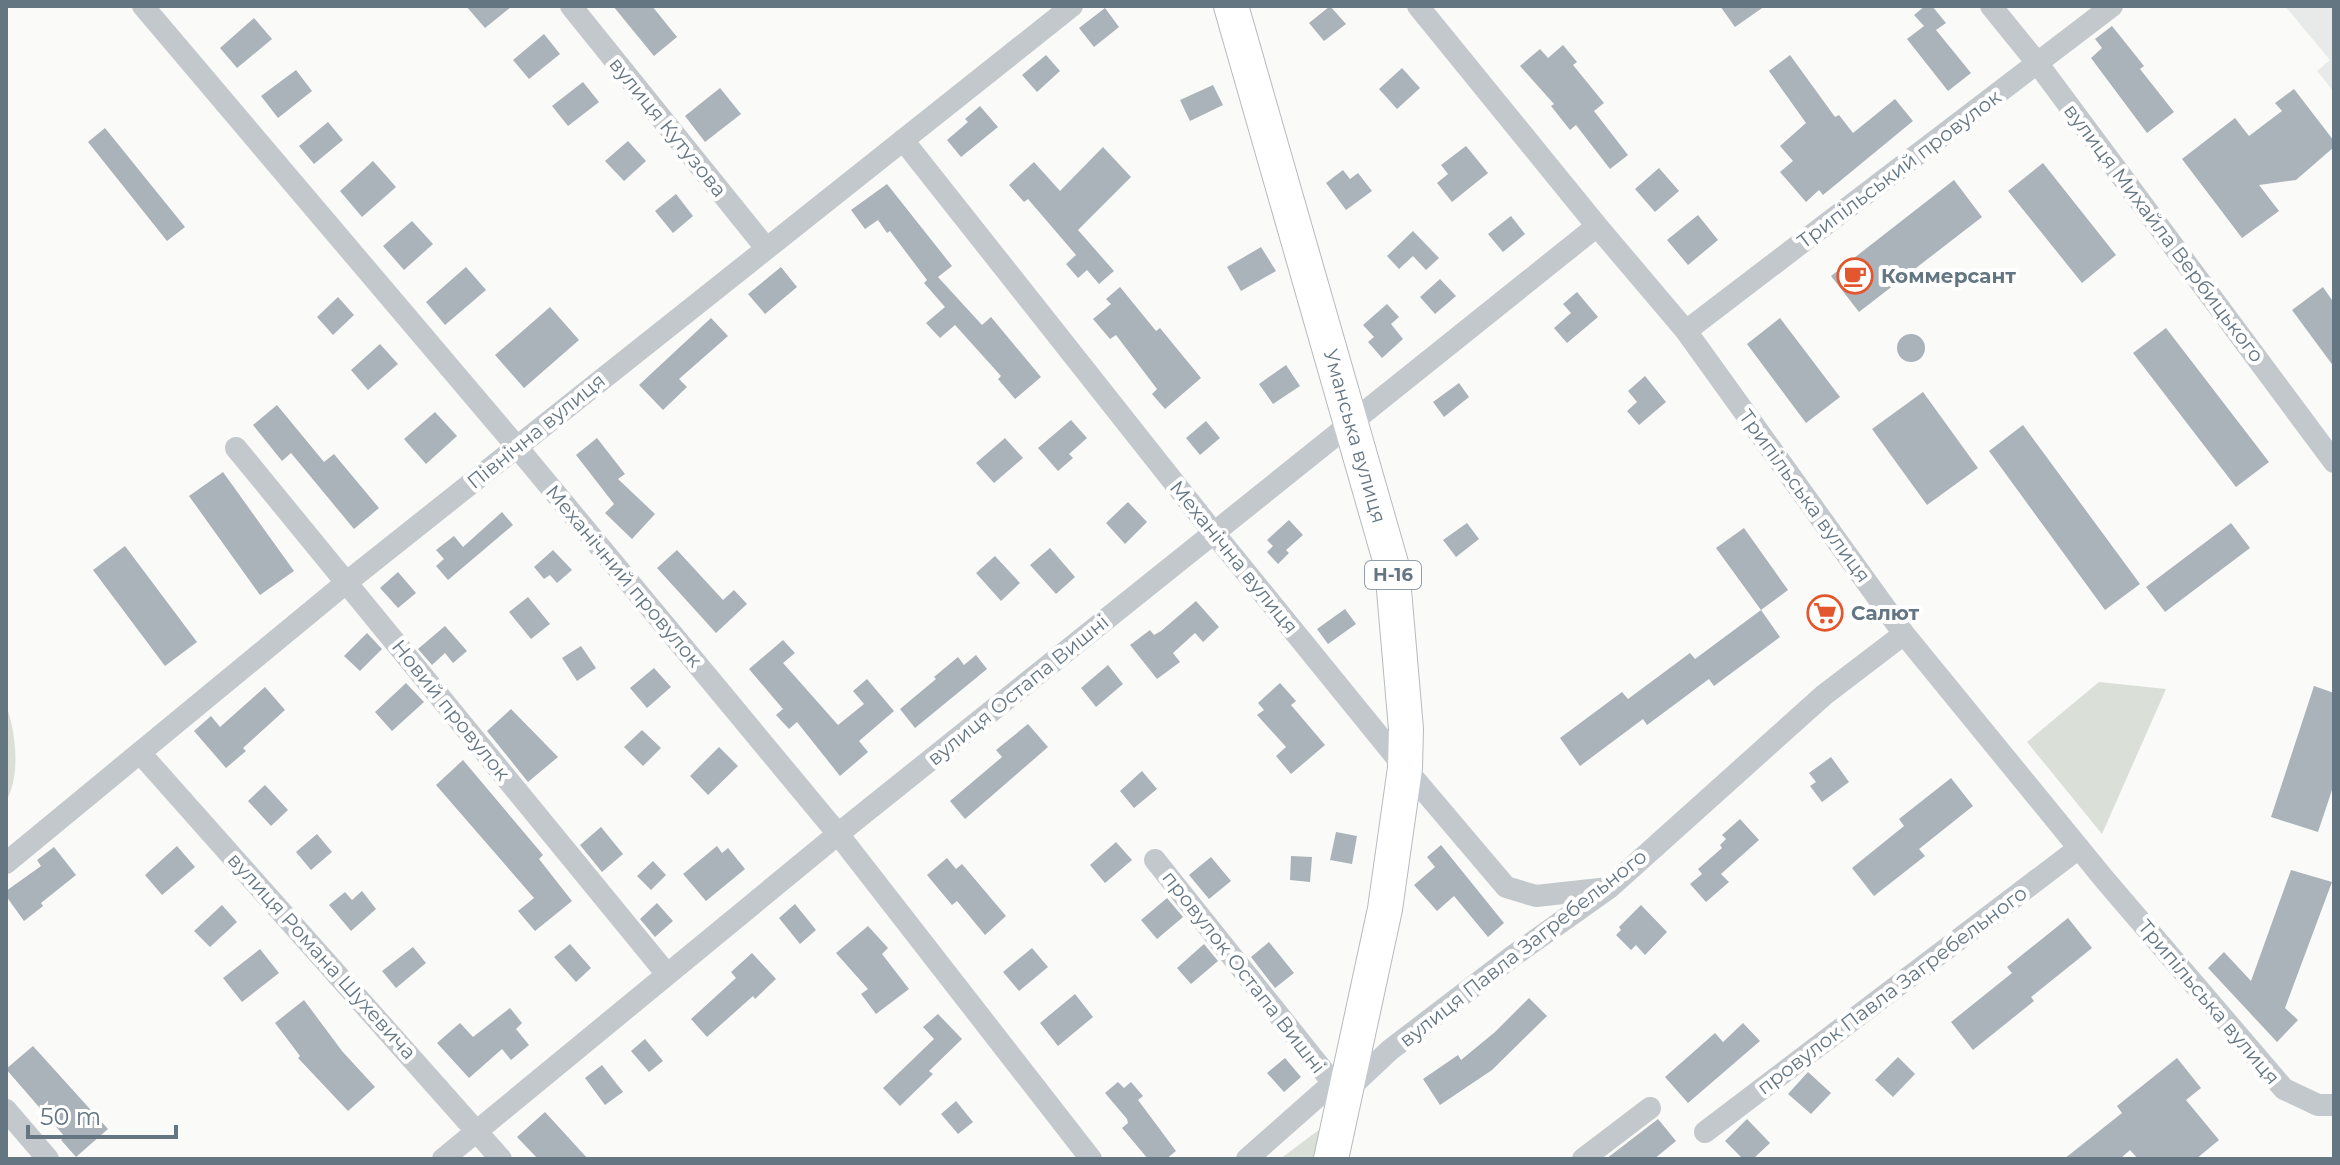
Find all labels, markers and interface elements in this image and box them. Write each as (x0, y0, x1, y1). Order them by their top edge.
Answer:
street label: вулиця Кутузова (604, 52, 732, 202)
street label: Трипільський провулок (1793, 84, 2006, 253)
street label: вулиця Михайла Вербицького (2059, 99, 2269, 367)
cafe icon: Коммерсант (1836, 257, 1874, 295)
place label: Коммерсант (1881, 264, 2016, 288)
street label: Уманська вулиця (1319, 346, 1391, 526)
street label: Північна вулиця (462, 368, 610, 494)
street label: Трипільська вулиця (1734, 405, 1876, 587)
street label: Механічна вулиця (1165, 476, 1303, 638)
street label: Механічний провулок (541, 480, 707, 672)
road number: Н-16 (1365, 561, 1421, 589)
supermarket icon: Салют (1806, 594, 1844, 632)
place label: Салют (1851, 601, 1920, 625)
street label: вулиця Остапа Вишні (923, 610, 1113, 770)
street label: Новий провулок (387, 635, 515, 785)
street label: вулиця Павла Загребельного (1395, 844, 1651, 1052)
street label: вулиця Романа Шухевича (223, 848, 421, 1064)
street label: провулок Остапа Вишні (1157, 866, 1331, 1078)
street label: провулок Павла Загребельного (1752, 881, 2032, 1099)
street label: Трипільська вулиця (2133, 915, 2285, 1089)
scale bar (28, 1089, 176, 1139)
text: 50 m (40, 1102, 101, 1131)

